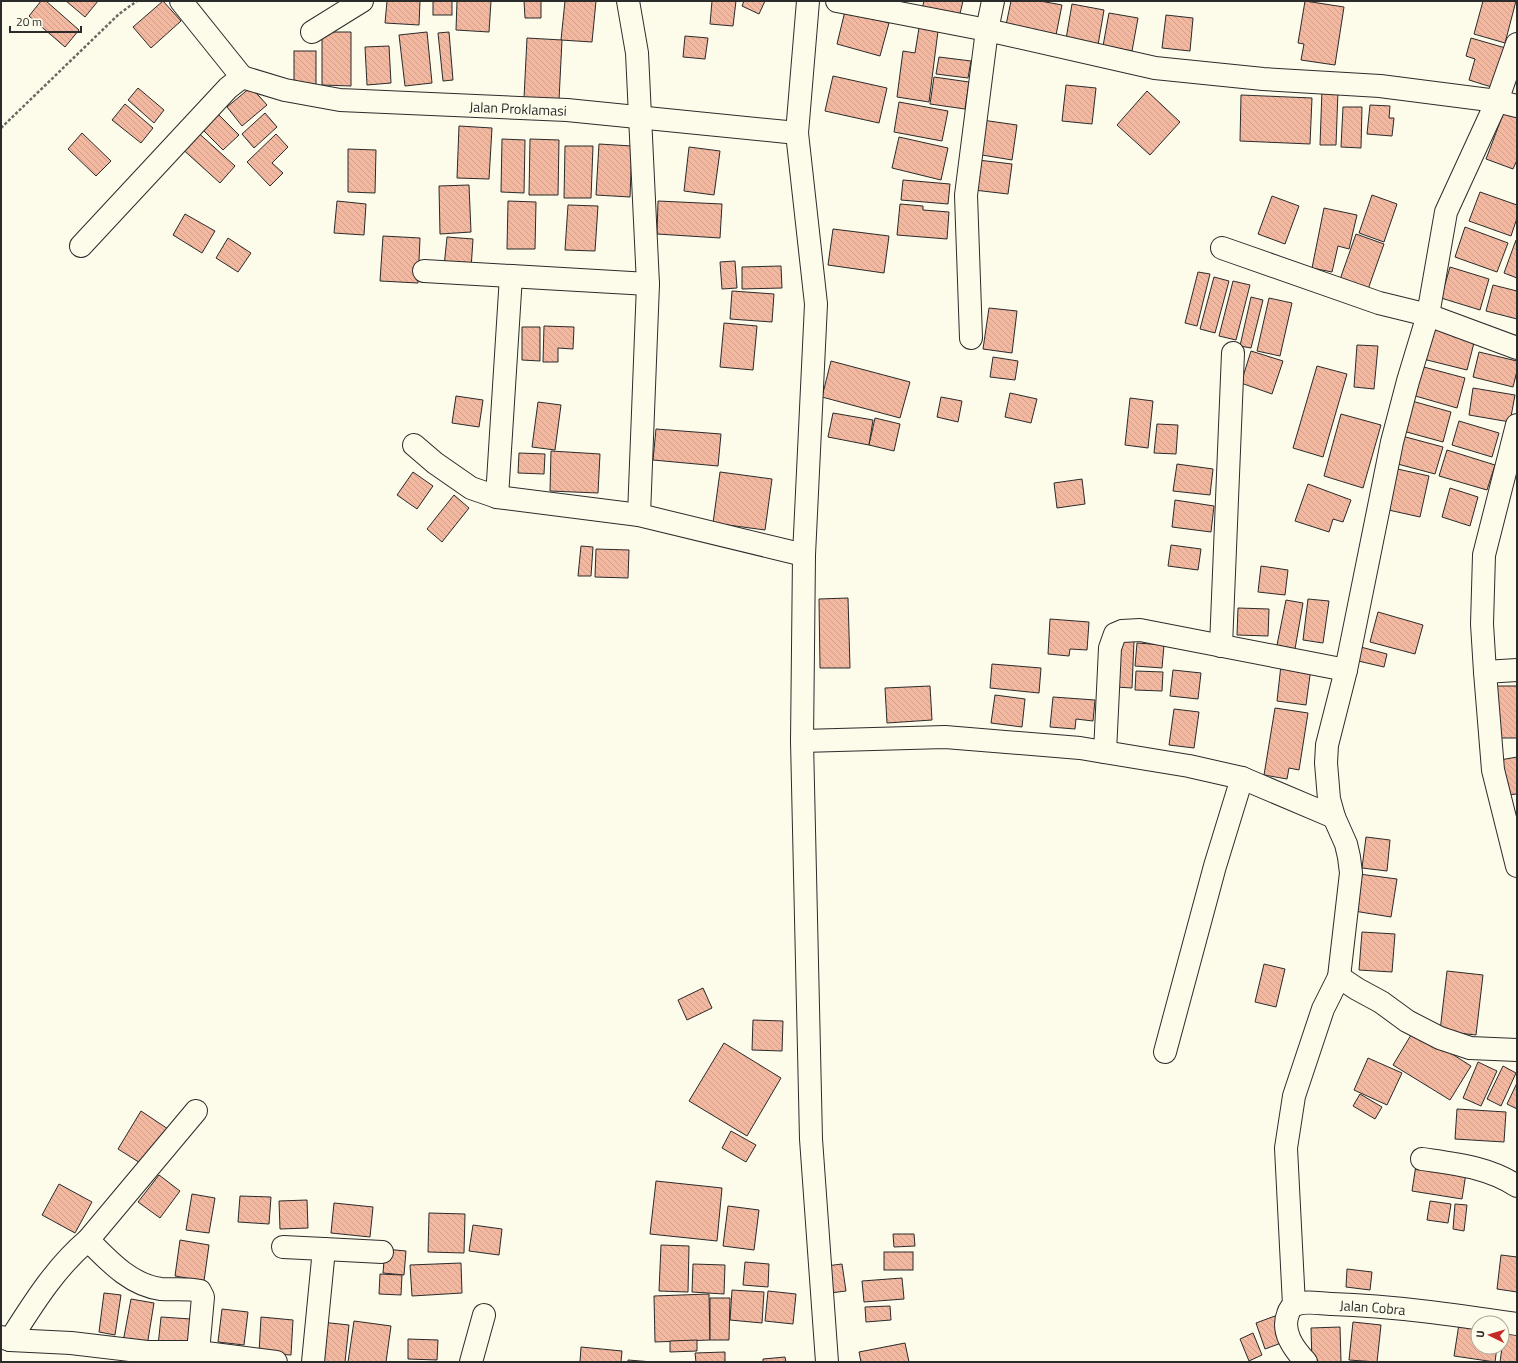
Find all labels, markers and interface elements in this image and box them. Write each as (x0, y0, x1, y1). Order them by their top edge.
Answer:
scale bar (10, 8, 81, 34)
text: 20 m (16, 12, 42, 31)
street label: Jalan Proklamasi (469, 95, 567, 120)
street label: Jalan Cobra (1339, 1294, 1407, 1320)
north arrow (1470, 1315, 1510, 1355)
text: U (1472, 1330, 1488, 1338)

